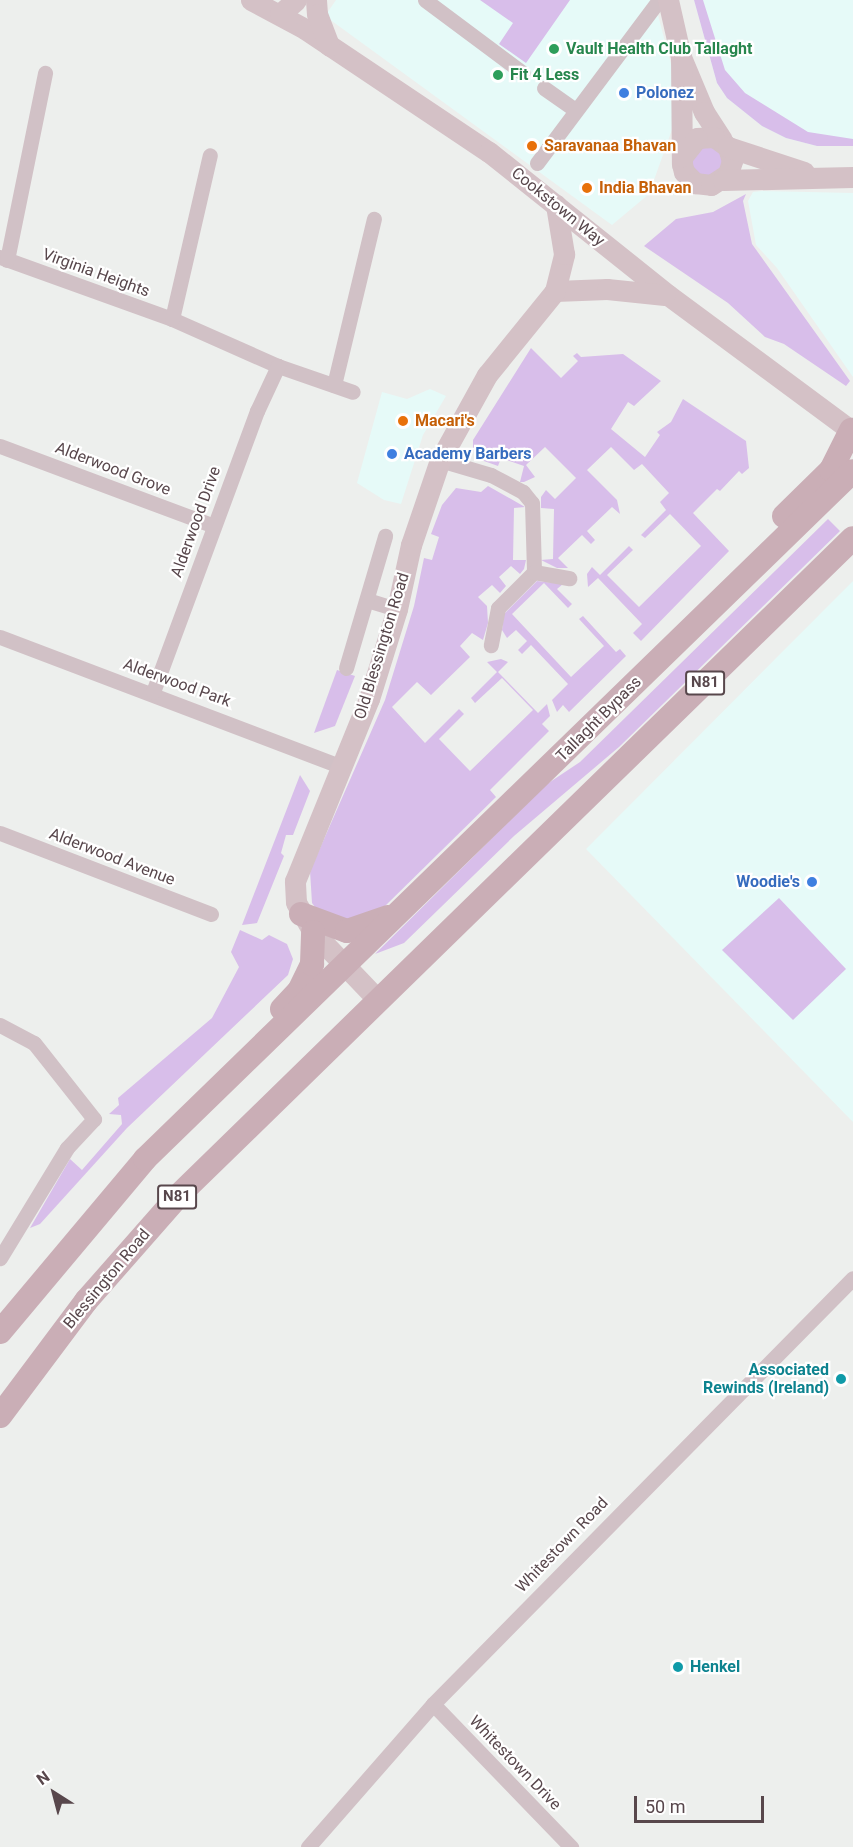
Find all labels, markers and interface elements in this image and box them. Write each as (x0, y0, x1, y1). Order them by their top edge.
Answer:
place label: Vault Health Club Tallaght (566, 39, 753, 59)
marker: Vault Health Club Tallaght (547, 42, 561, 56)
place label: Fit 4 Less (510, 65, 579, 85)
marker: Fit 4 Less (491, 68, 505, 82)
place label: Polonez (636, 83, 694, 103)
marker: Polonez (617, 86, 631, 100)
place label: Saravanaa Bhavan (544, 136, 676, 156)
marker: Saravanaa Bhavan (525, 139, 539, 153)
street label: Cookstown Way (508, 164, 608, 250)
place label: India Bhavan (599, 178, 692, 198)
marker: India Bhavan (580, 181, 594, 195)
street label: Virginia Heights (40, 245, 152, 301)
place label: Macari's (415, 411, 475, 431)
marker: Macari's (396, 414, 410, 428)
street label: Alderwood Grove (53, 438, 173, 500)
place label: Academy Barbers (404, 444, 532, 464)
marker: Academy Barbers (385, 447, 399, 461)
street label: Alderwood Drive (167, 464, 225, 580)
street label: Old Blessington Road (351, 570, 413, 722)
street label: Alderwood Park (121, 655, 233, 711)
road number: N81 (684, 671, 726, 695)
street label: Tallaght Bypass (552, 672, 646, 766)
street label: Alderwood Avenue (46, 824, 178, 890)
place label: Woodie's (736, 872, 800, 892)
marker: Woodie's (805, 875, 819, 889)
road number: N81 (156, 1185, 198, 1209)
street label: Blessington Road (60, 1225, 154, 1333)
place label: Associated Rewinds (Ireland) (703, 1360, 829, 1398)
marker: Associated Rewinds (Ireland) (834, 1372, 848, 1386)
street label: Whitestown Road (512, 1494, 612, 1596)
place label: Henkel (690, 1657, 740, 1677)
marker: Henkel (671, 1660, 685, 1674)
street label: Whitestown Drive (465, 1712, 565, 1814)
north arrow (24, 1763, 84, 1823)
text: N (33, 1767, 53, 1789)
scale bar (637, 1784, 768, 1822)
text: 50 m (645, 1796, 685, 1817)

